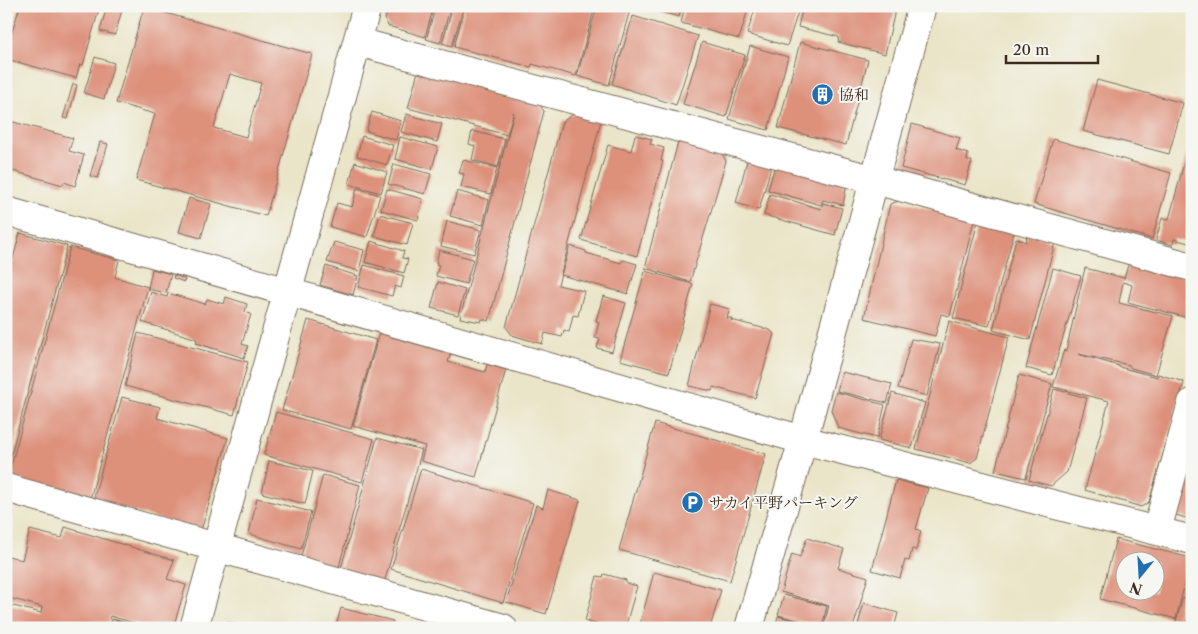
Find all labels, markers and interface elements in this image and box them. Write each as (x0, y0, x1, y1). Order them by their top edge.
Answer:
scale bar (1006, 32, 1098, 64)
text: 20 m (1013, 40, 1049, 59)
building icon: 協和 (811, 82, 835, 106)
place label: 協和 (839, 85, 869, 104)
parking icon: サカイ平野パーキング (681, 490, 705, 514)
place label: サカイ平野パーキング (709, 493, 858, 512)
north arrow (1116, 552, 1166, 602)
text: N (1127, 578, 1145, 599)

